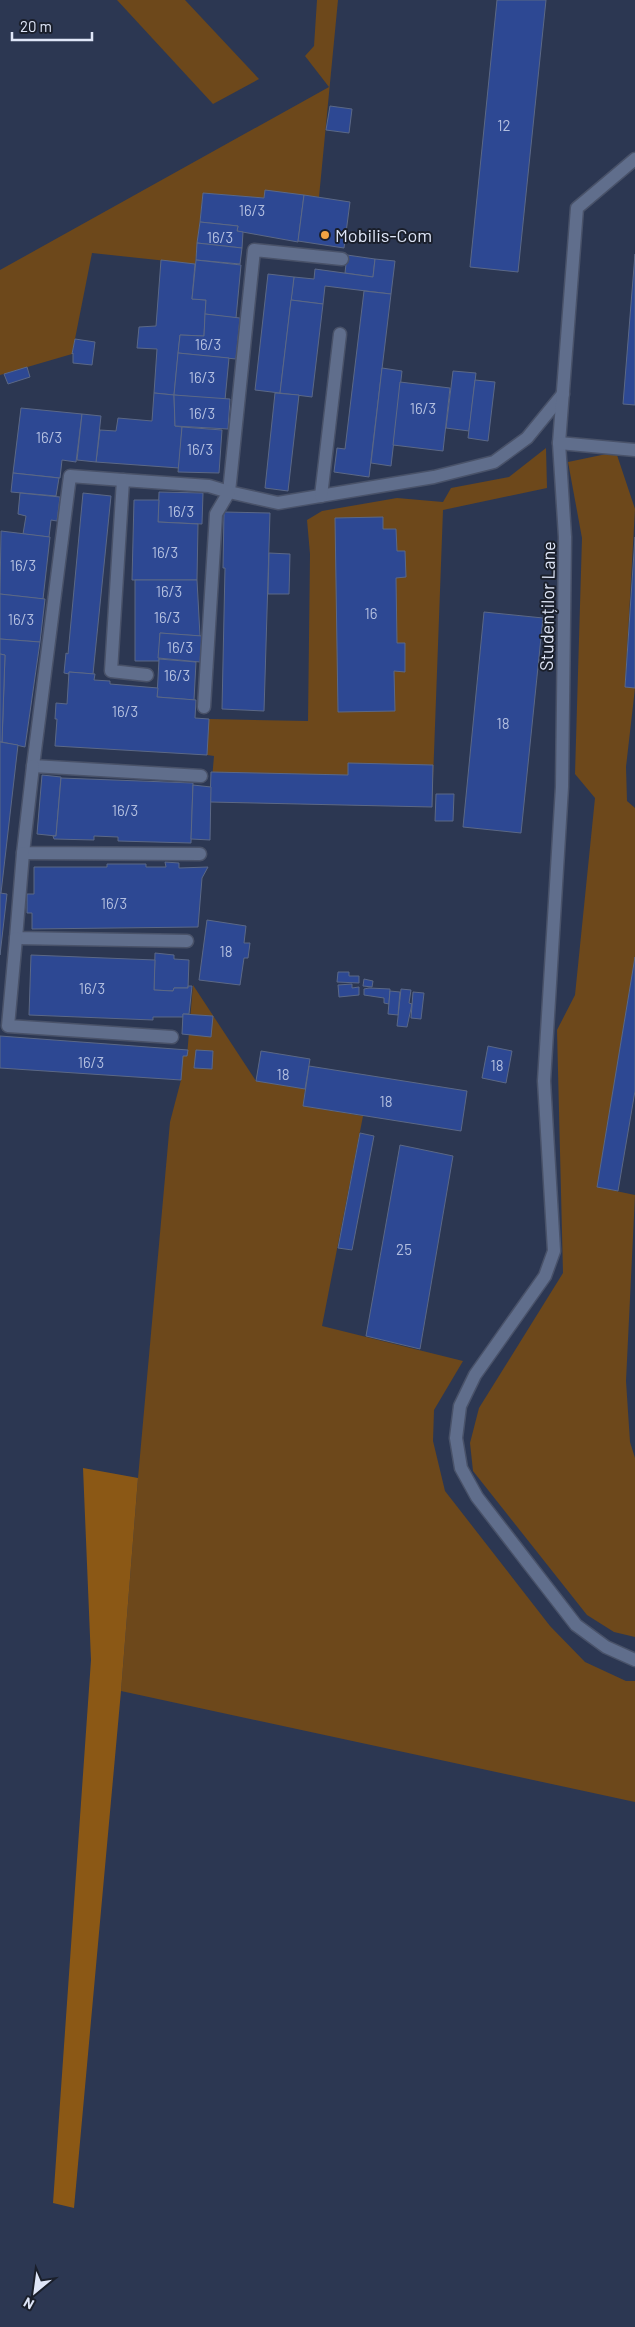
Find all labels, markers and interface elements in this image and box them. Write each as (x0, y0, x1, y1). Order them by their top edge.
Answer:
scale bar (12, 10, 92, 42)
text: 20 m (20, 17, 52, 35)
house number: 12 (497, 116, 511, 134)
house number: 16/3 (239, 201, 265, 219)
place label: Mobilis-Com (335, 224, 432, 246)
house number: 16/3 (207, 228, 233, 246)
marker: Mobilis-Com (319, 229, 331, 241)
house number: 16/3 (195, 335, 221, 353)
house number: 16/3 (189, 368, 215, 386)
house number: 16/3 (410, 399, 436, 417)
house number: 16/3 (189, 404, 215, 422)
house number: 16/3 (36, 428, 62, 446)
house number: 16/3 (187, 440, 213, 458)
house number: 16/3 (168, 502, 194, 520)
street label: Studenților Lane (535, 541, 559, 671)
house number: 16/3 (152, 543, 178, 561)
house number: 16/3 (10, 556, 36, 574)
house number: 16/3 (156, 582, 182, 600)
house number: 16 (365, 604, 377, 622)
house number: 16/3 (154, 608, 180, 626)
house number: 16/3 (8, 610, 34, 628)
house number: 16/3 (167, 638, 193, 656)
house number: 16/3 (164, 666, 190, 684)
house number: 16/3 (112, 702, 138, 720)
house number: 18 (496, 714, 510, 732)
house number: 16/3 (112, 801, 138, 819)
house number: 16/3 (101, 894, 127, 912)
house number: 18 (219, 942, 233, 960)
house number: 16/3 (79, 979, 105, 997)
house number: 16/3 (78, 1053, 104, 1071)
house number: 18 (490, 1056, 504, 1074)
house number: 18 (276, 1065, 290, 1083)
house number: 18 (379, 1092, 393, 1110)
house number: 25 (396, 1240, 412, 1258)
north arrow (10, 2267, 60, 2317)
text: N (20, 2294, 37, 2313)

